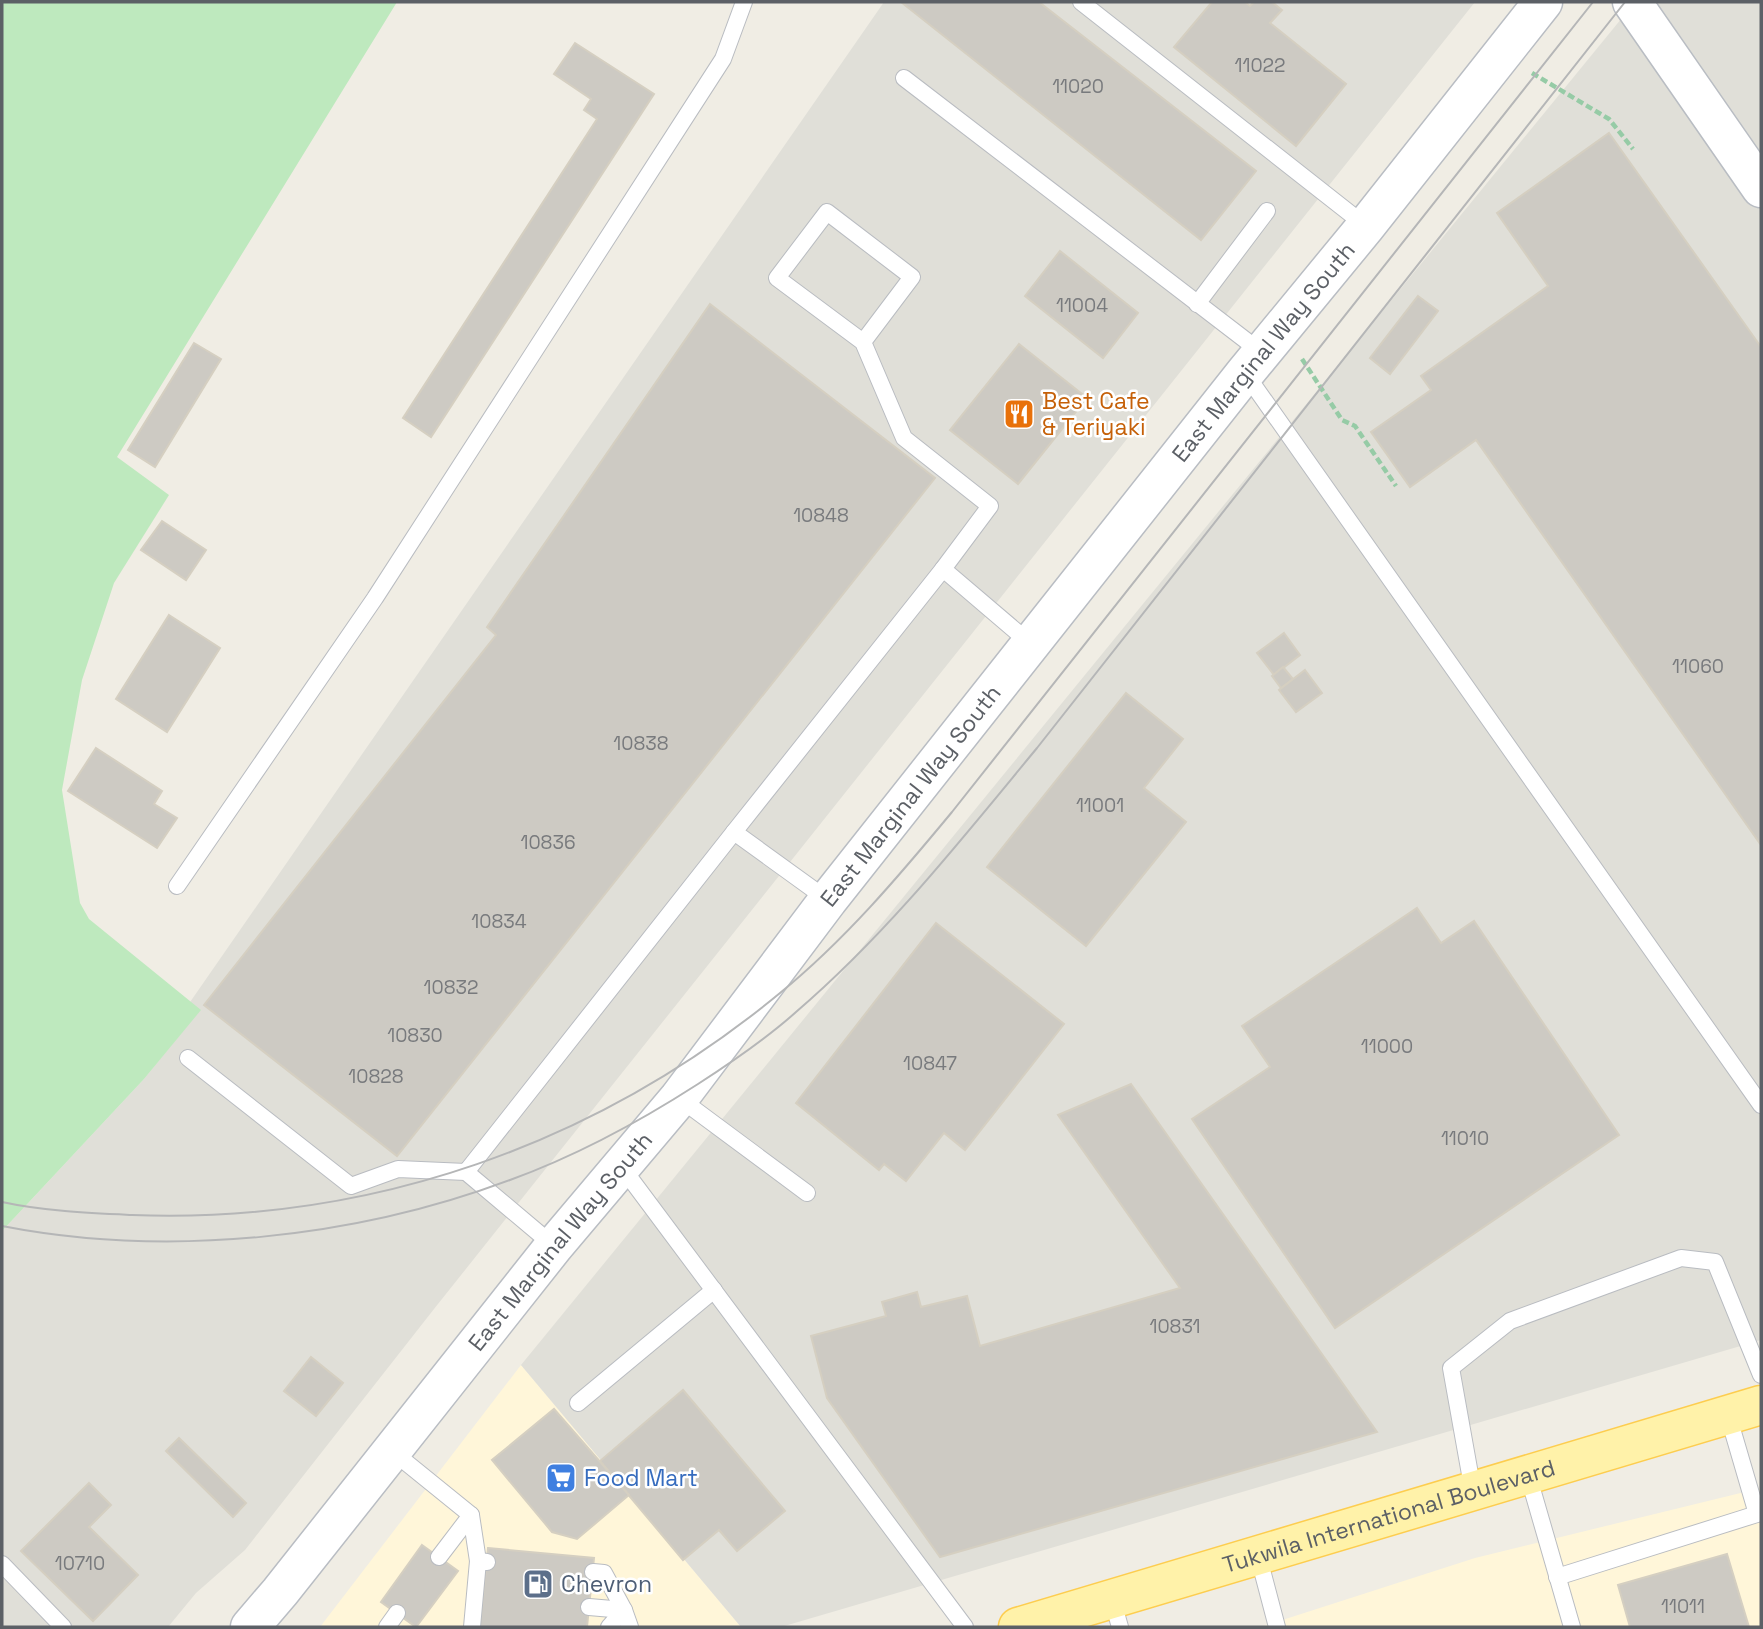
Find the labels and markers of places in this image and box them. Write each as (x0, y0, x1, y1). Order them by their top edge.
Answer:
place label: Best Cafe & Teriyaki (1042, 386, 1150, 442)
restaurant icon: Best Cafe & Teriyaki (1002, 397, 1036, 431)
supermarket icon: Food Mart (544, 1461, 578, 1495)
place label: Food Mart (584, 1463, 698, 1493)
fuel station icon: Chevron (521, 1567, 555, 1601)
place label: Chevron (561, 1569, 652, 1599)

